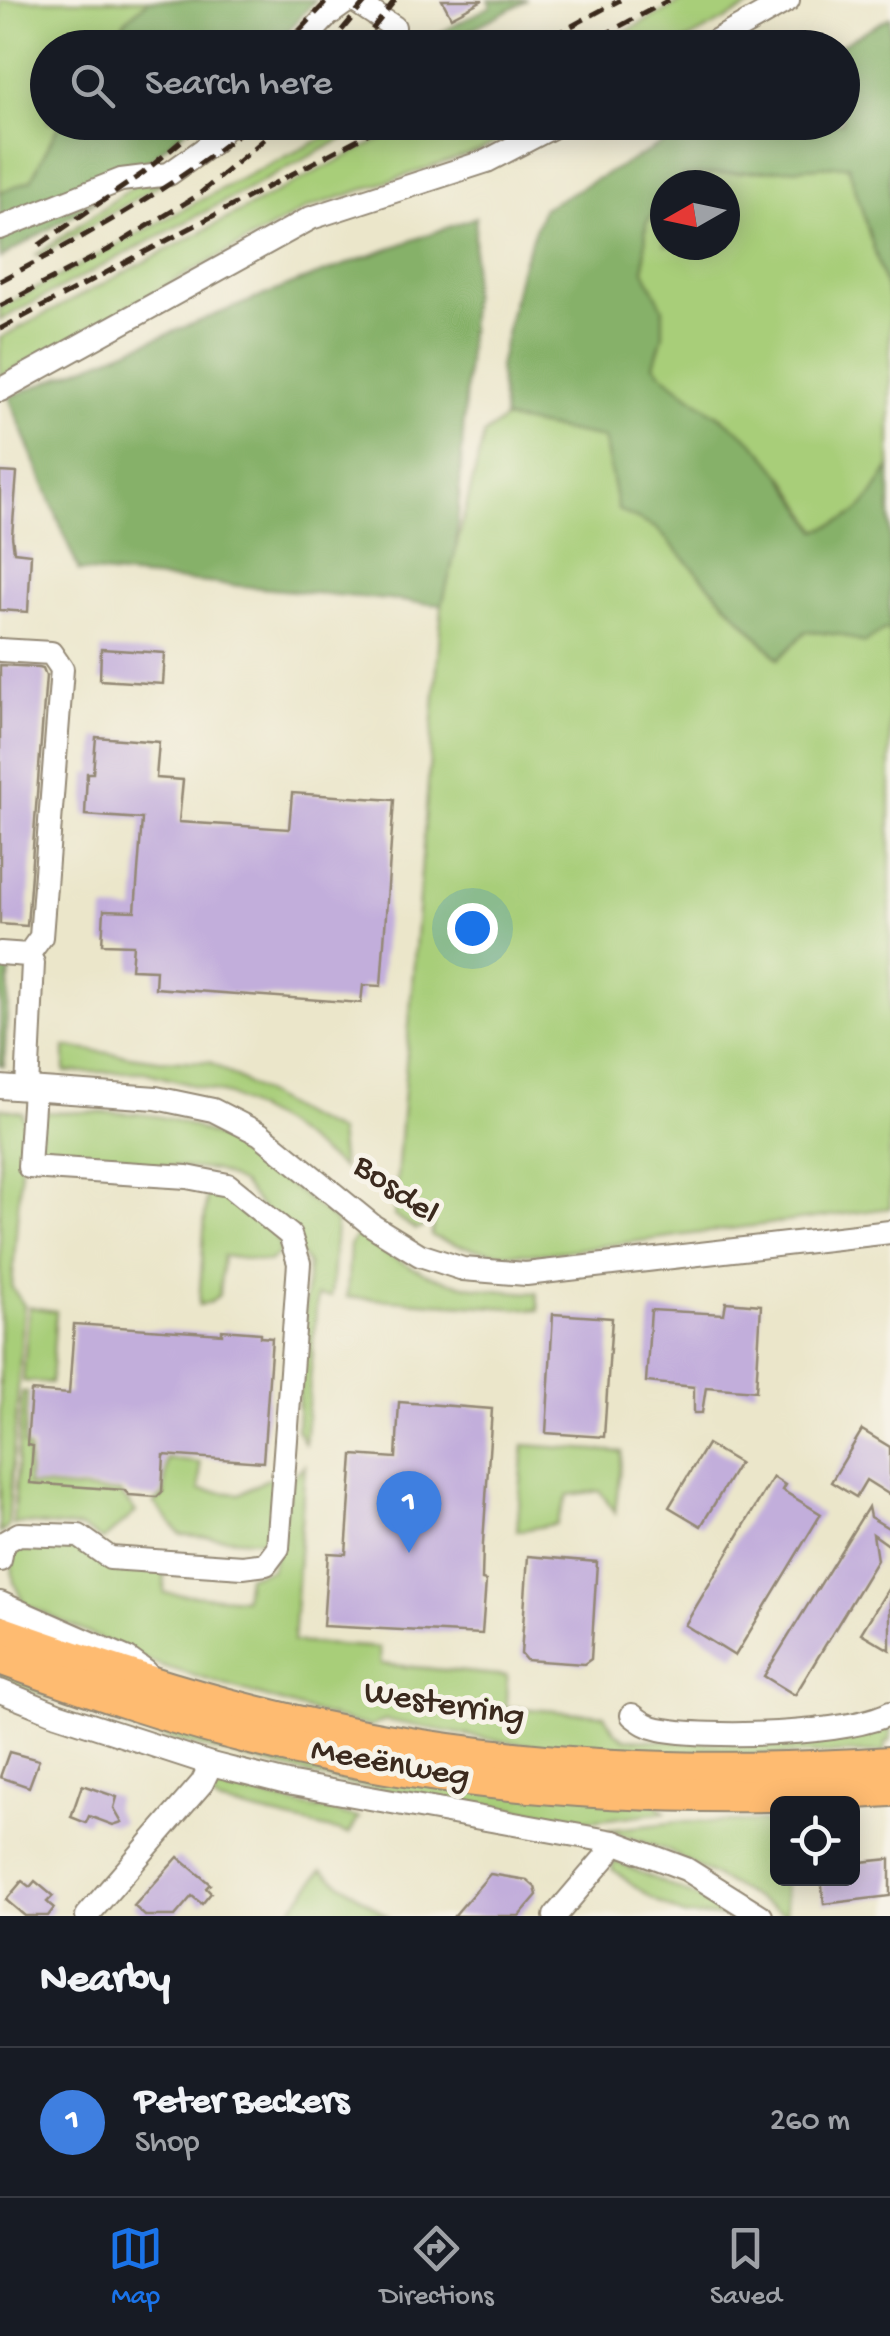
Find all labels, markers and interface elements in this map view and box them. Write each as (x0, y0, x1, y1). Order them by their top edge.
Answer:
search box (30, 30, 860, 140)
icon: search (65, 58, 120, 113)
text: Search here (145, 63, 332, 107)
north arrow (650, 170, 740, 260)
your location (447, 903, 498, 954)
street label: Bosdel (343, 1146, 446, 1235)
pin: 1 (376, 1470, 442, 1553)
street label: Westerring (361, 1673, 527, 1739)
street label: Meeënweg (308, 1731, 472, 1799)
map controls (770, 1796, 860, 1886)
button: locate (770, 1796, 860, 1886)
text: Nearby (40, 1957, 170, 2006)
text: Peter Beckers (135, 2081, 349, 2125)
text: 1 (66, 2103, 79, 2141)
text: 260 m (770, 2103, 850, 2141)
text: Shop (135, 2125, 199, 2163)
tab: Map (108, 2221, 163, 2314)
tab: Directions (380, 2221, 494, 2314)
tab: Saved (710, 2221, 782, 2314)

